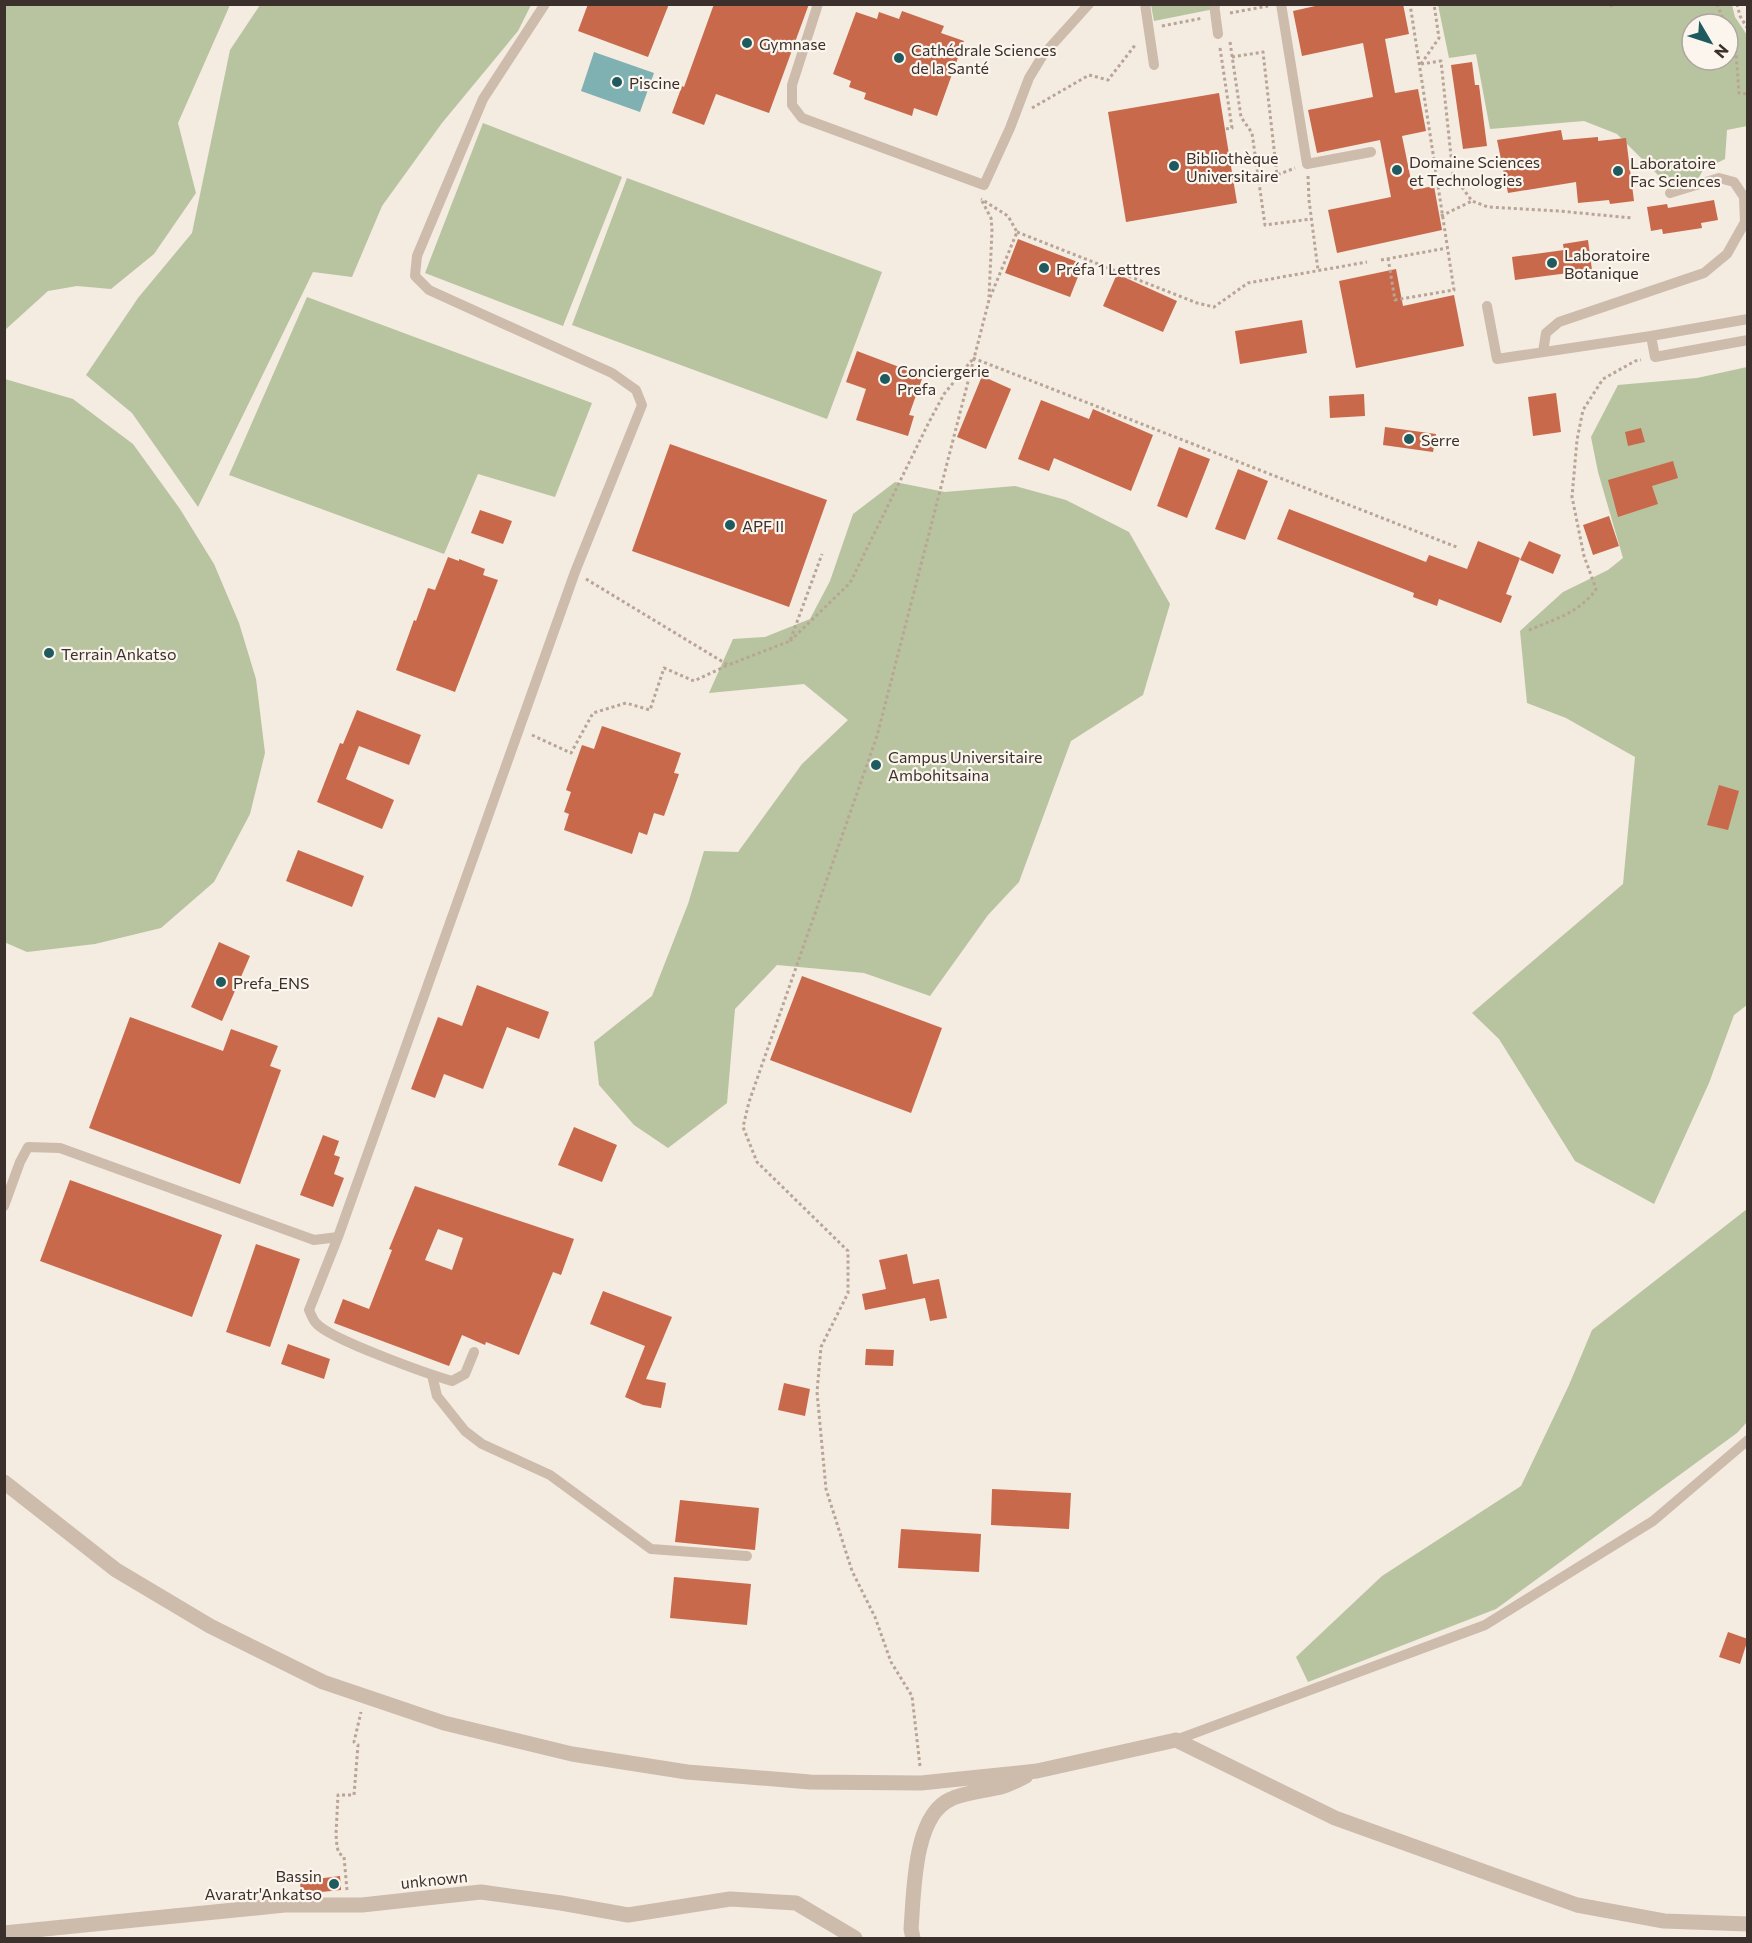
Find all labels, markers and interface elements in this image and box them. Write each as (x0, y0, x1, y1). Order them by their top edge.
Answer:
north arrow (1680, 12, 1740, 72)
place label: Gymnase (759, 34, 826, 53)
marker: Gymnase (740, 36, 754, 50)
place label: Cathédrale Sciences de la Santé (911, 40, 1057, 77)
text: N (1711, 41, 1733, 62)
marker: Cathédrale Sciences de la Santé (892, 51, 906, 65)
place label: Piscine (629, 73, 680, 92)
marker: Piscine (610, 75, 624, 89)
place label: Bibliothèque Universitaire (1186, 148, 1278, 185)
place label: Domaine Sciences et Technologies (1409, 152, 1540, 189)
place label: Laboratoire Fac Sciences (1630, 153, 1721, 190)
marker: Bibliothèque Universitaire (1167, 159, 1181, 173)
marker: Domaine Sciences et Technologies (1390, 163, 1404, 177)
marker: Laboratoire Fac Sciences (1611, 164, 1625, 178)
place label: Laboratoire Botanique (1564, 245, 1650, 282)
marker: Laboratoire Botanique (1545, 256, 1559, 270)
place label: Préfa 1 Lettres (1056, 259, 1160, 278)
marker: Préfa 1 Lettres (1037, 261, 1051, 275)
place label: Conciergerie Prefa (897, 361, 989, 398)
marker: Conciergerie Prefa (878, 372, 892, 386)
place label: Serre (1421, 430, 1460, 449)
marker: Serre (1402, 432, 1416, 446)
place label: APF II (742, 516, 784, 535)
marker: APF II (723, 518, 737, 532)
place label: Terrain Ankatso (61, 644, 176, 663)
marker: Terrain Ankatso (42, 646, 56, 660)
place label: Campus Universitaire Ambohitsaina (888, 747, 1042, 784)
marker: Campus Universitaire Ambohitsaina (869, 758, 883, 772)
place label: Prefa_ENS (233, 973, 309, 992)
marker: Prefa_ENS (214, 975, 228, 989)
place label: Bassin Avaratr'Ankatso (205, 1866, 322, 1903)
street label: unknown (400, 1866, 468, 1892)
marker: Bassin Avaratr'Ankatso (327, 1877, 341, 1891)

